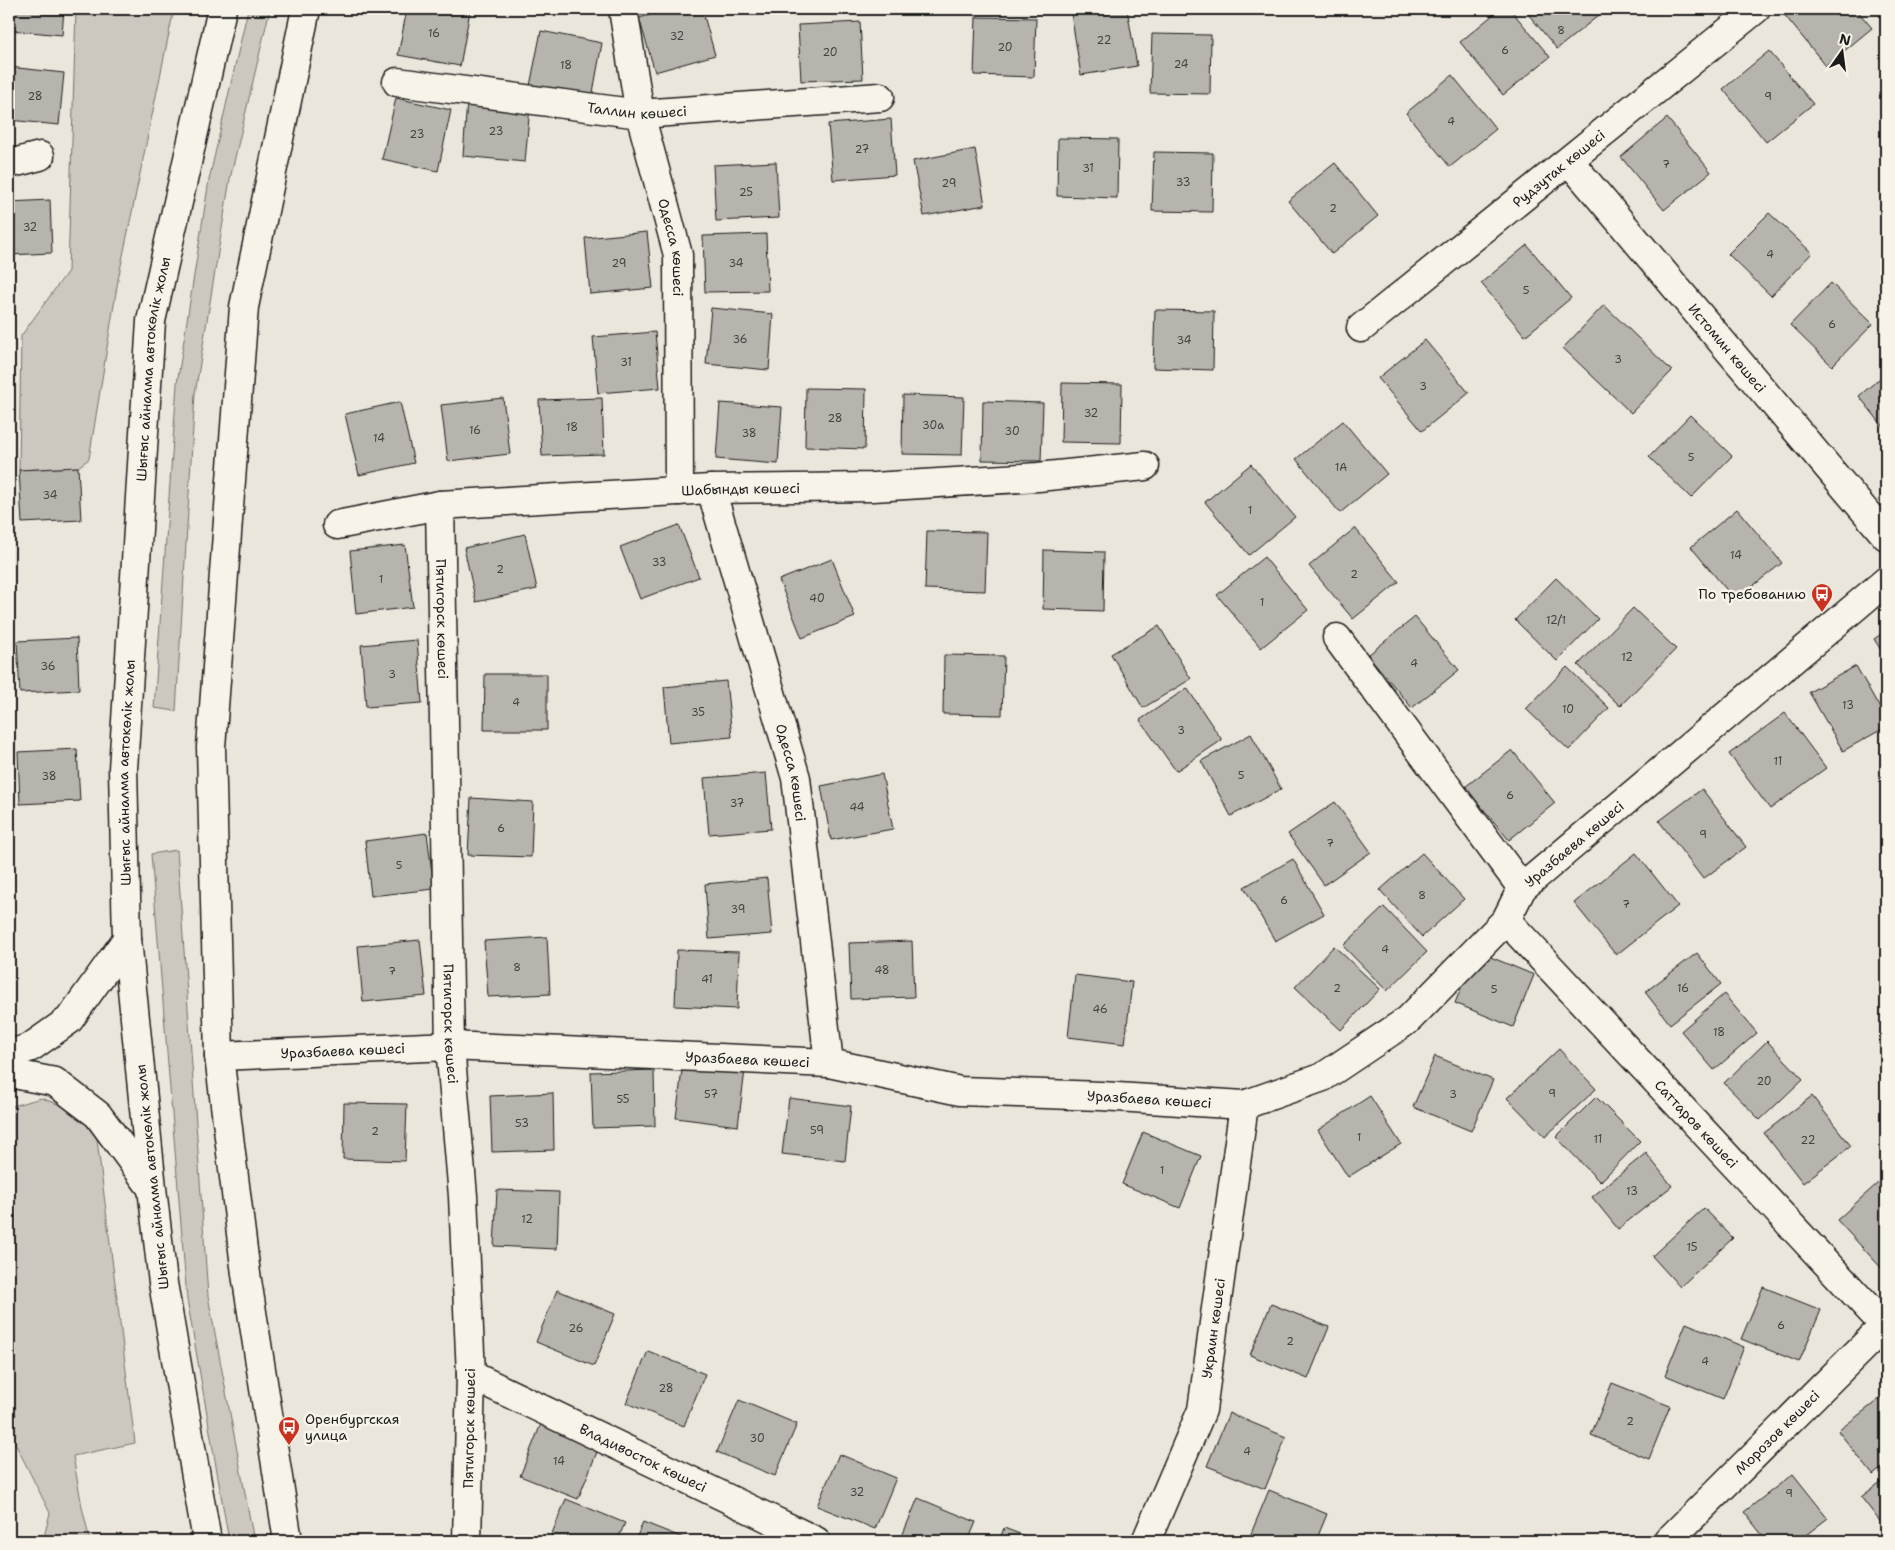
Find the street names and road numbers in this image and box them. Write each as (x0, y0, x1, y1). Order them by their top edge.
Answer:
street label: Таллин көшесі (586, 98, 688, 123)
street label: Рудзутак көшесі (1509, 126, 1609, 211)
street label: Одесса көшесі (654, 196, 687, 296)
street label: Шығыс айналма автокөлік жолы (132, 255, 174, 482)
street label: Истомин көшесі (1684, 300, 1770, 396)
street label: Шабынды көшесі (681, 479, 800, 500)
street label: Пятигорск көшесі (432, 559, 452, 679)
street label: Шығыс айналма автокөлік жолы (114, 659, 139, 886)
street label: Одесса көшесі (772, 722, 810, 822)
street label: Уразбаева көшесі (1521, 797, 1628, 891)
street label: Пятигорск көшесі (439, 964, 462, 1085)
street label: Уразбаева көшесі (280, 1039, 406, 1062)
street label: Уразбаева көшесі (685, 1048, 810, 1071)
street label: Шығыс айналма автокөлік жолы (131, 1064, 173, 1290)
street label: Саттаров көшесі (1651, 1076, 1742, 1172)
street label: Уразбаева көшесі (1087, 1087, 1212, 1112)
street label: Украин көшесі (1197, 1277, 1229, 1380)
street label: Пятигорск көшесі (459, 1368, 479, 1488)
street label: Морозов көшесі (1731, 1386, 1823, 1478)
street label: Владивосток көшесі (576, 1420, 710, 1496)

